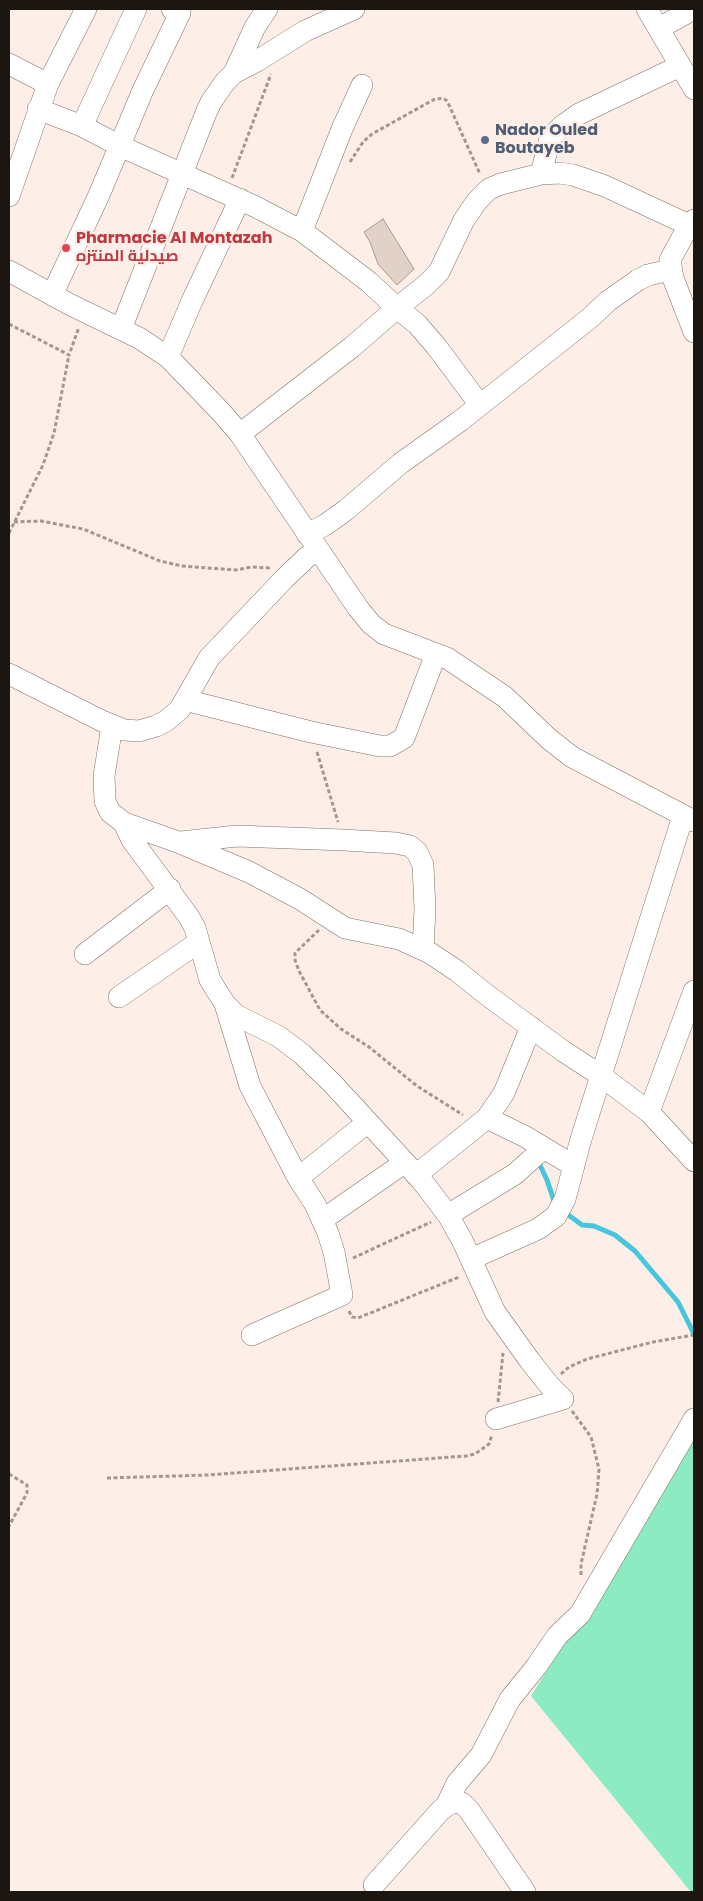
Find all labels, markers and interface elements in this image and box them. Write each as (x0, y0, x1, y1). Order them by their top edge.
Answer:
place label: Nador Ouled Boutayeb (495, 121, 598, 159)
marker: Nador Ouled Boutayeb (479, 134, 491, 146)
place label: Pharmacie Al Montazah صيدلية المنتزه (76, 229, 272, 267)
marker: Pharmacie Al Montazah صيدلية المنتزه (60, 242, 72, 254)

